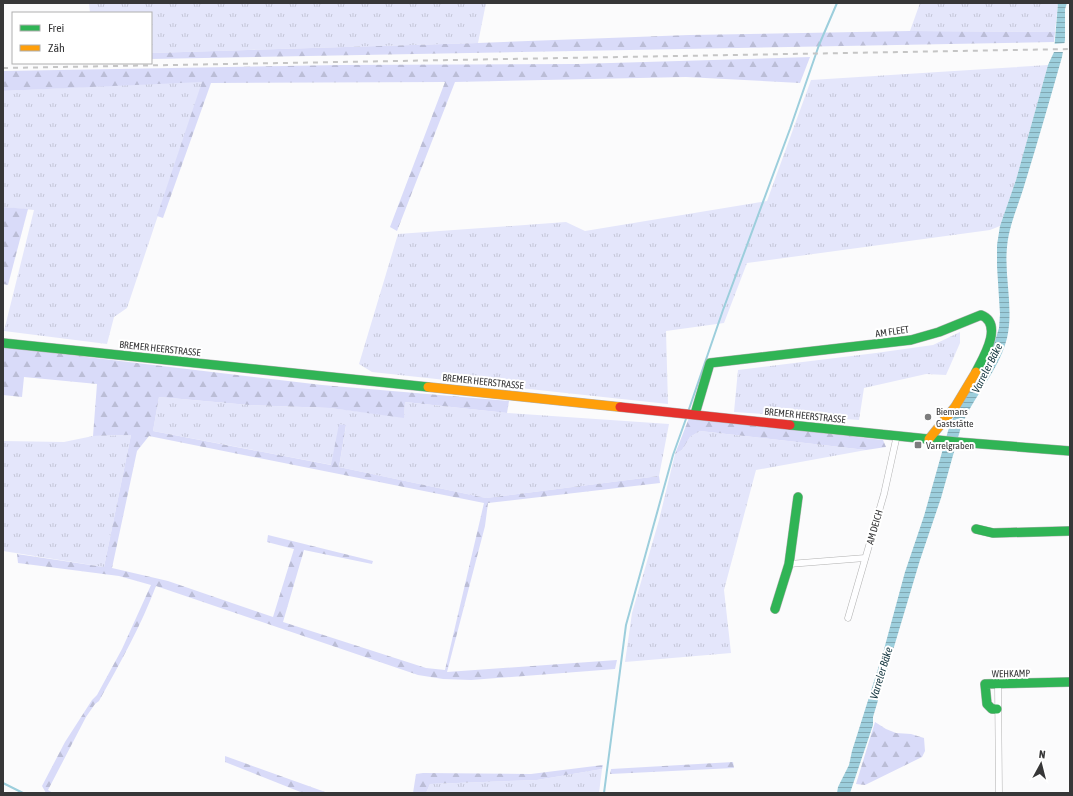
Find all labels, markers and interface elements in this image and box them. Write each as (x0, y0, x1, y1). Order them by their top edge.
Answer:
legend (12, 12, 152, 64)
text: Frei (48, 21, 64, 35)
text: Zäh (48, 41, 65, 55)
street label: AM FLEET (875, 324, 910, 339)
street label: BREMER HEERSTRASSE (119, 339, 202, 358)
water label: Varreler Bäke (969, 341, 1005, 395)
street label: BREMER HEERSTRASSE (442, 372, 525, 391)
street label: BREMER HEERSTRASSE (764, 406, 847, 425)
place label: Biemans Gaststätte (936, 406, 974, 429)
marker: Biemans Gaststätte (923, 412, 933, 422)
marker: Varrelgraben (913, 440, 923, 450)
place label: Varrelgraben (926, 440, 974, 451)
street label: AM DEICH (864, 508, 885, 546)
water label: Varreler Bäke (867, 646, 895, 700)
street label: WEHKAMP (992, 668, 1031, 679)
north arrow (1021, 744, 1061, 784)
text: N (1038, 748, 1046, 760)

